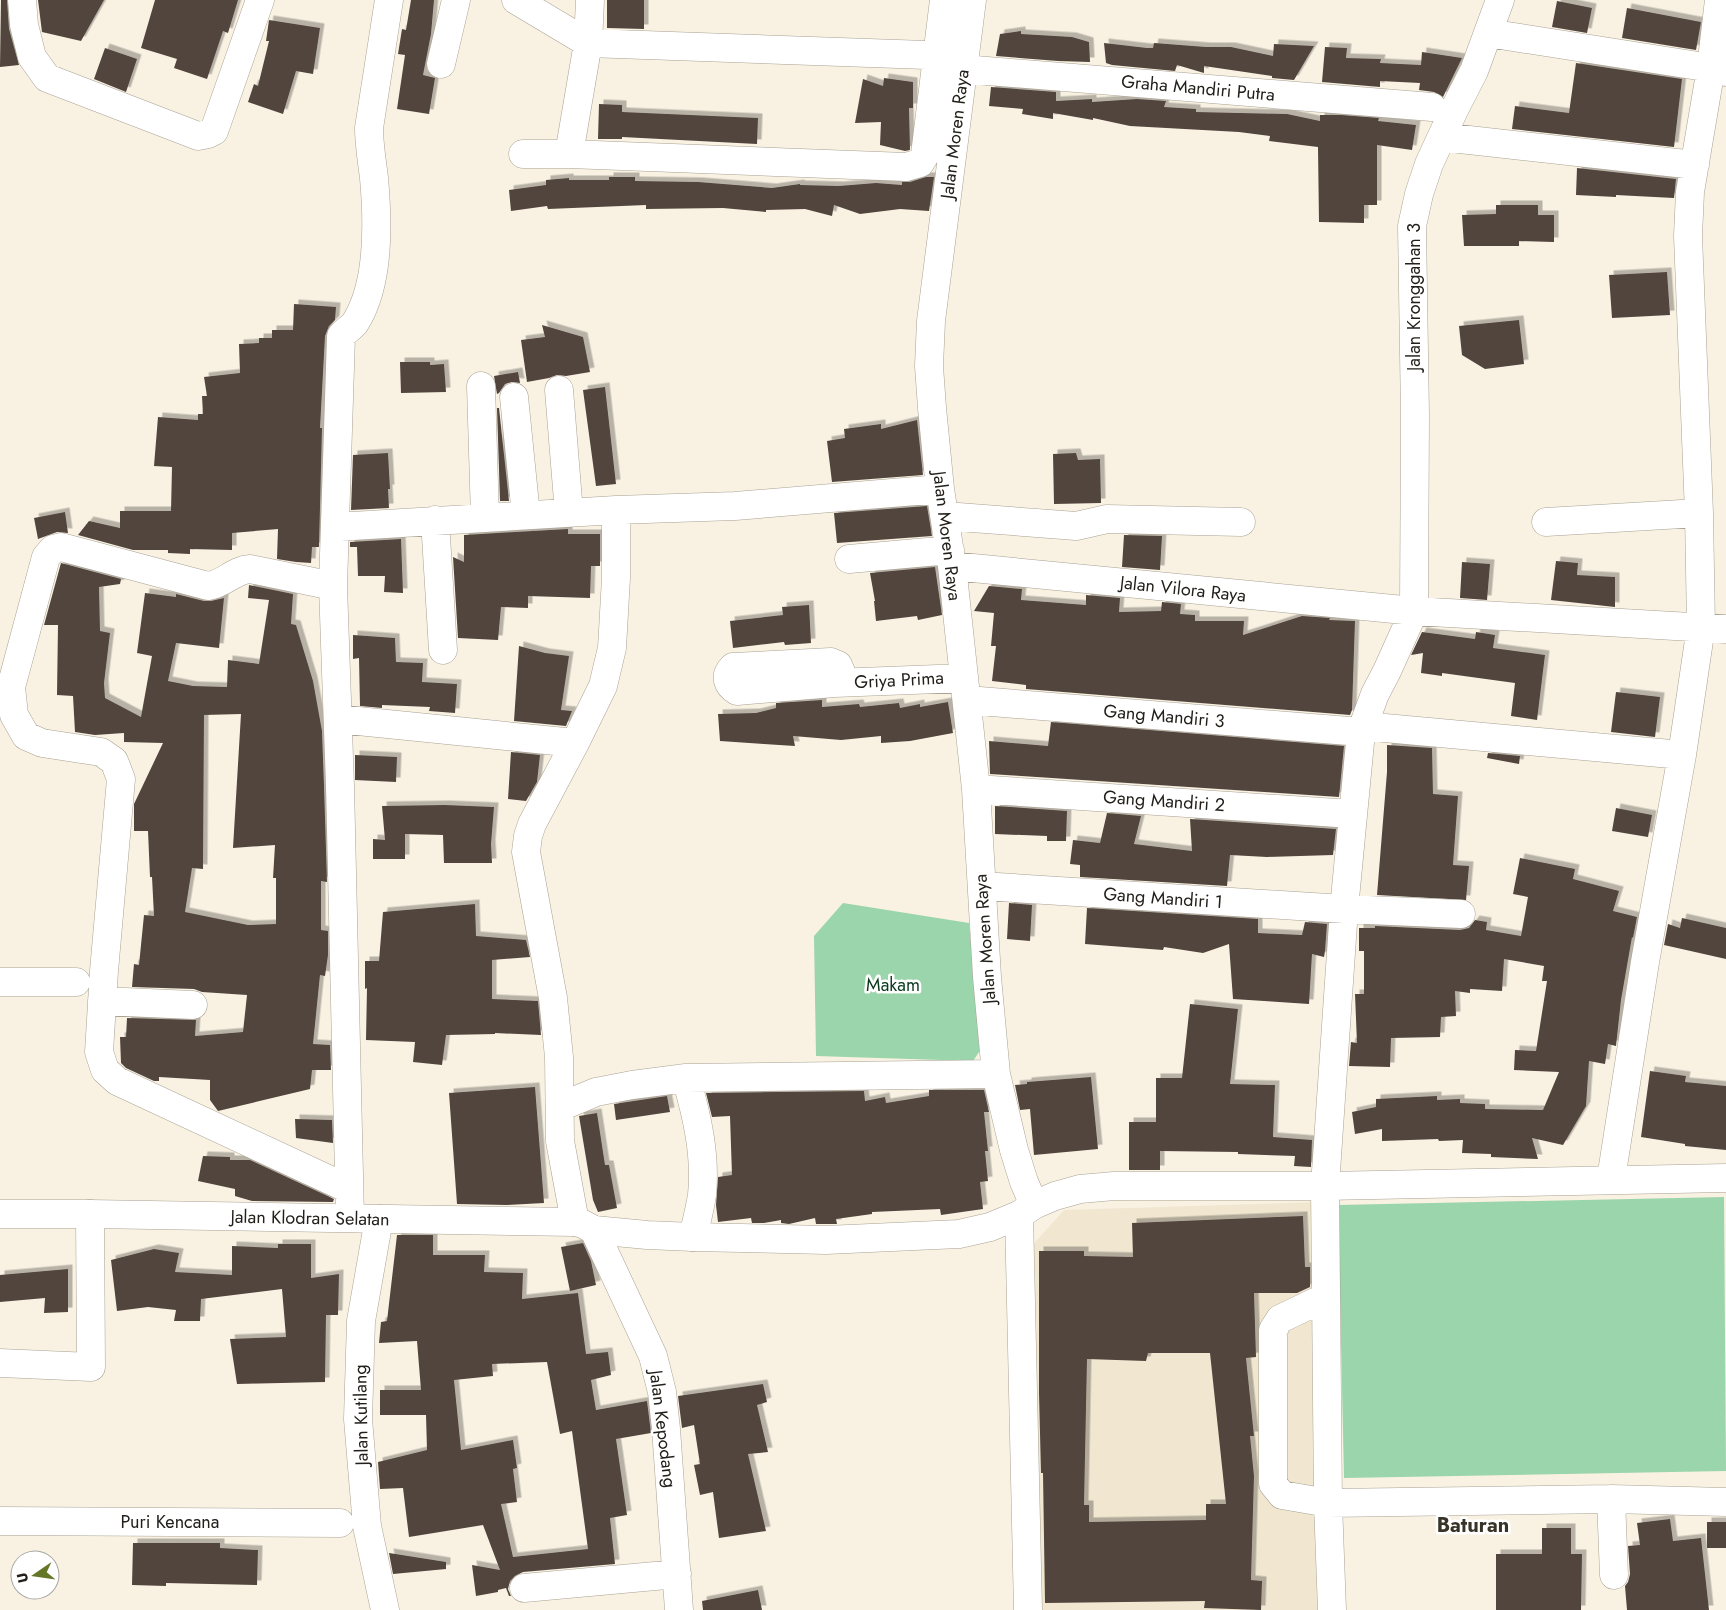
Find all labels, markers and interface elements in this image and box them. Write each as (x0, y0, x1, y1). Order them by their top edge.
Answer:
street label: Jalan Moren Raya (934, 68, 976, 202)
street label: Graha Mandiri Putra (1120, 68, 1276, 108)
street label: Jalan Kronggahan 3 (1401, 223, 1427, 373)
street label: Jalan Moren Raya (926, 468, 968, 602)
street label: Jalan Vilora Raya (1117, 569, 1247, 609)
street label: Griya Prima (853, 665, 945, 695)
street label: Gang Mandiri 3 (1102, 698, 1226, 734)
street label: Gang Mandiri 2 (1102, 784, 1226, 818)
street label: Jalan Moren Raya (967, 873, 1003, 1007)
street label: Gang Mandiri 1 (1102, 881, 1224, 915)
park label: Makam (866, 972, 920, 998)
street label: Jalan Klodran Selatan (228, 1204, 390, 1232)
street label: Jalan Kutilang (347, 1364, 375, 1468)
street label: Jalan Kepodang (643, 1367, 683, 1489)
street label: Puri Kencana (121, 1509, 219, 1535)
district label: Baturan (1437, 1511, 1509, 1540)
north arrow (10, 1550, 60, 1600)
text: U (11, 1571, 33, 1585)

